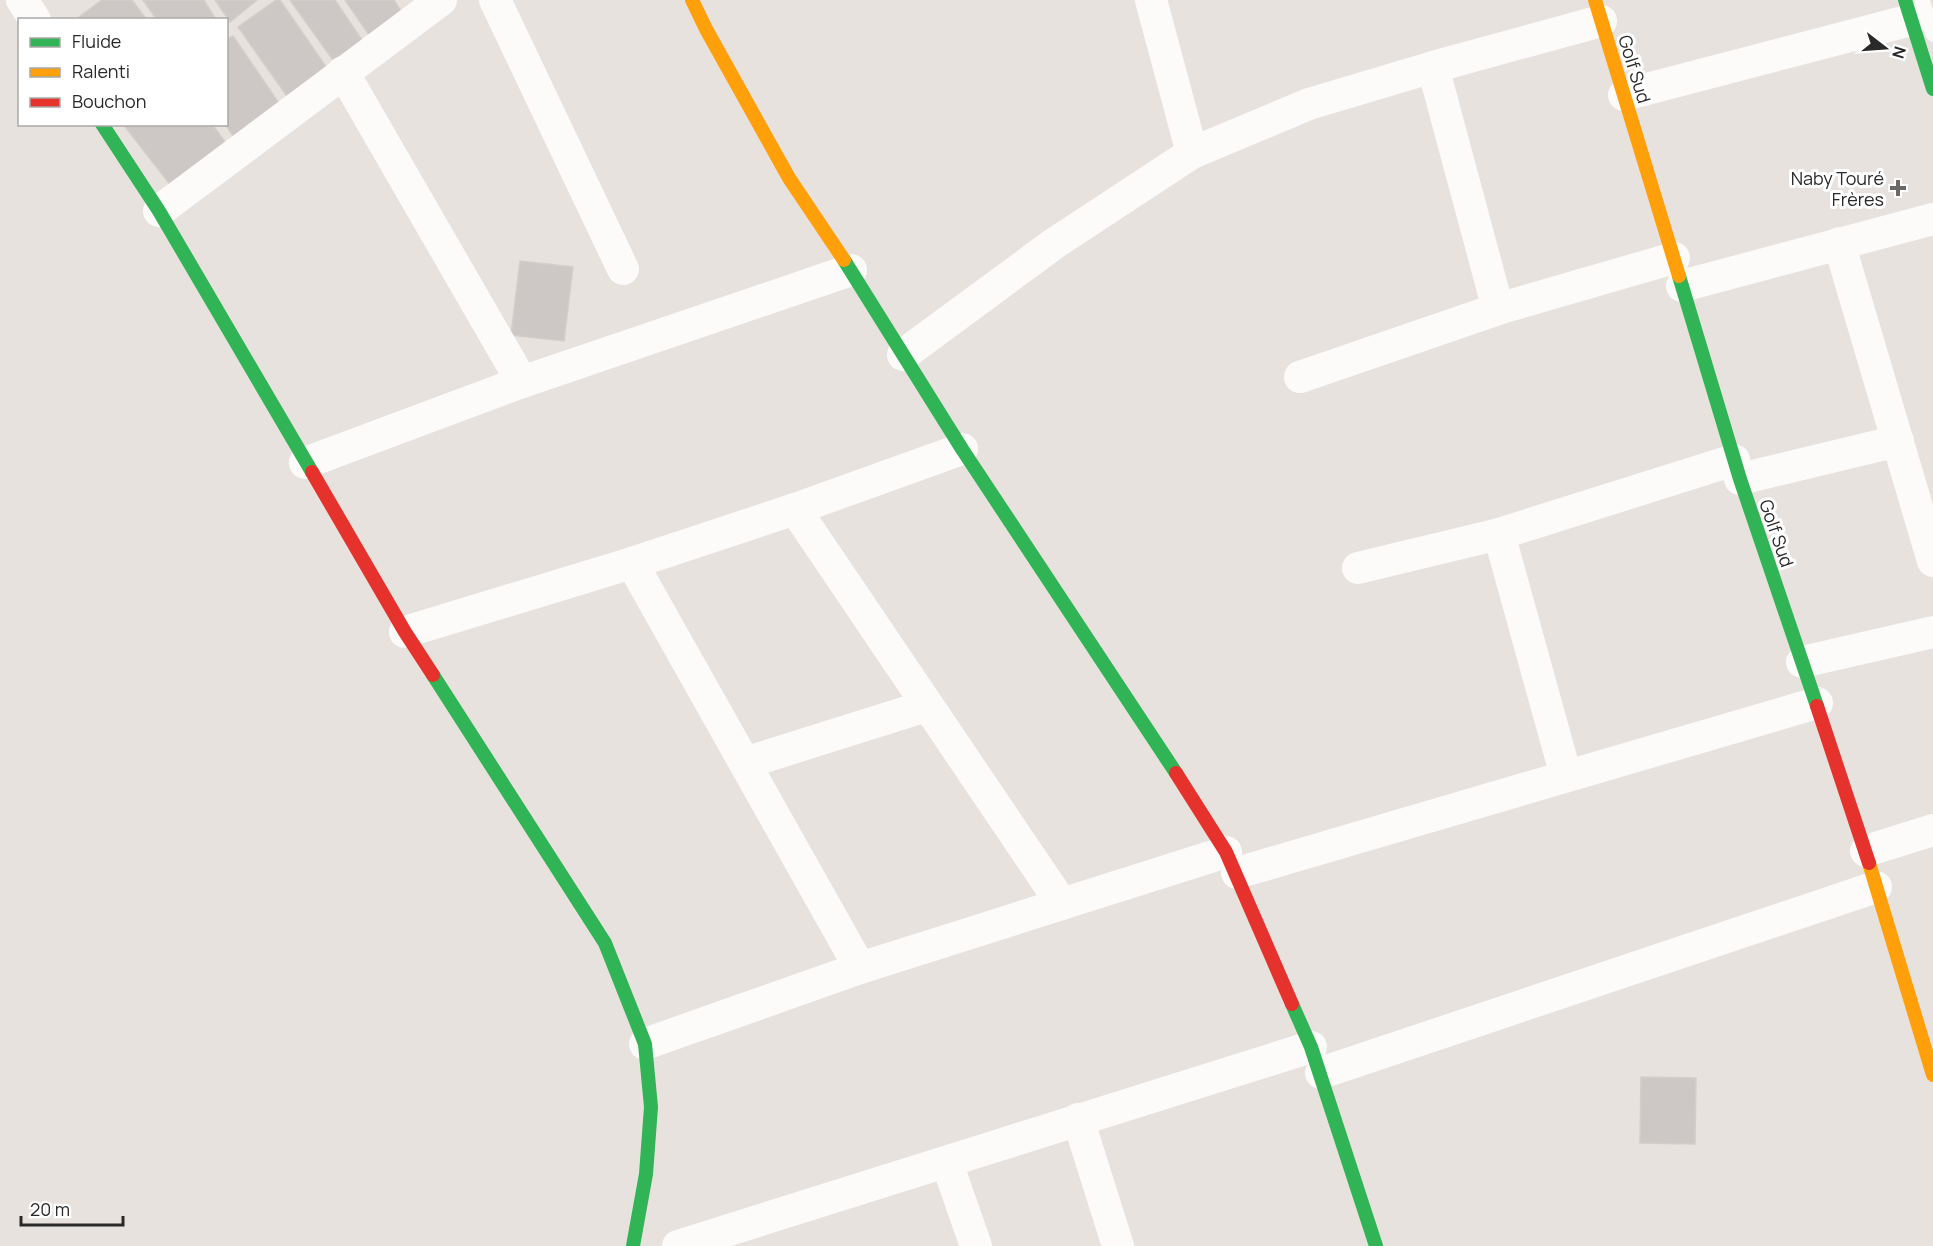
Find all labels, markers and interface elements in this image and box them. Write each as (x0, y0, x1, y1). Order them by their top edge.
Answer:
legend (18, 18, 228, 126)
north arrow (1855, 18, 1915, 78)
text: Fluide (72, 29, 121, 53)
street label: Golf Sud (1613, 32, 1657, 106)
text: N (1887, 44, 1912, 61)
text: Ralenti (72, 59, 130, 83)
text: Bouchon (72, 89, 146, 113)
place label: Naby Touré Frères (1791, 166, 1884, 211)
marker: Naby Touré Frères (1889, 179, 1907, 197)
street label: Golf Sud (1754, 496, 1800, 570)
scale bar (21, 1189, 123, 1227)
text: 20 m (30, 1197, 70, 1221)

